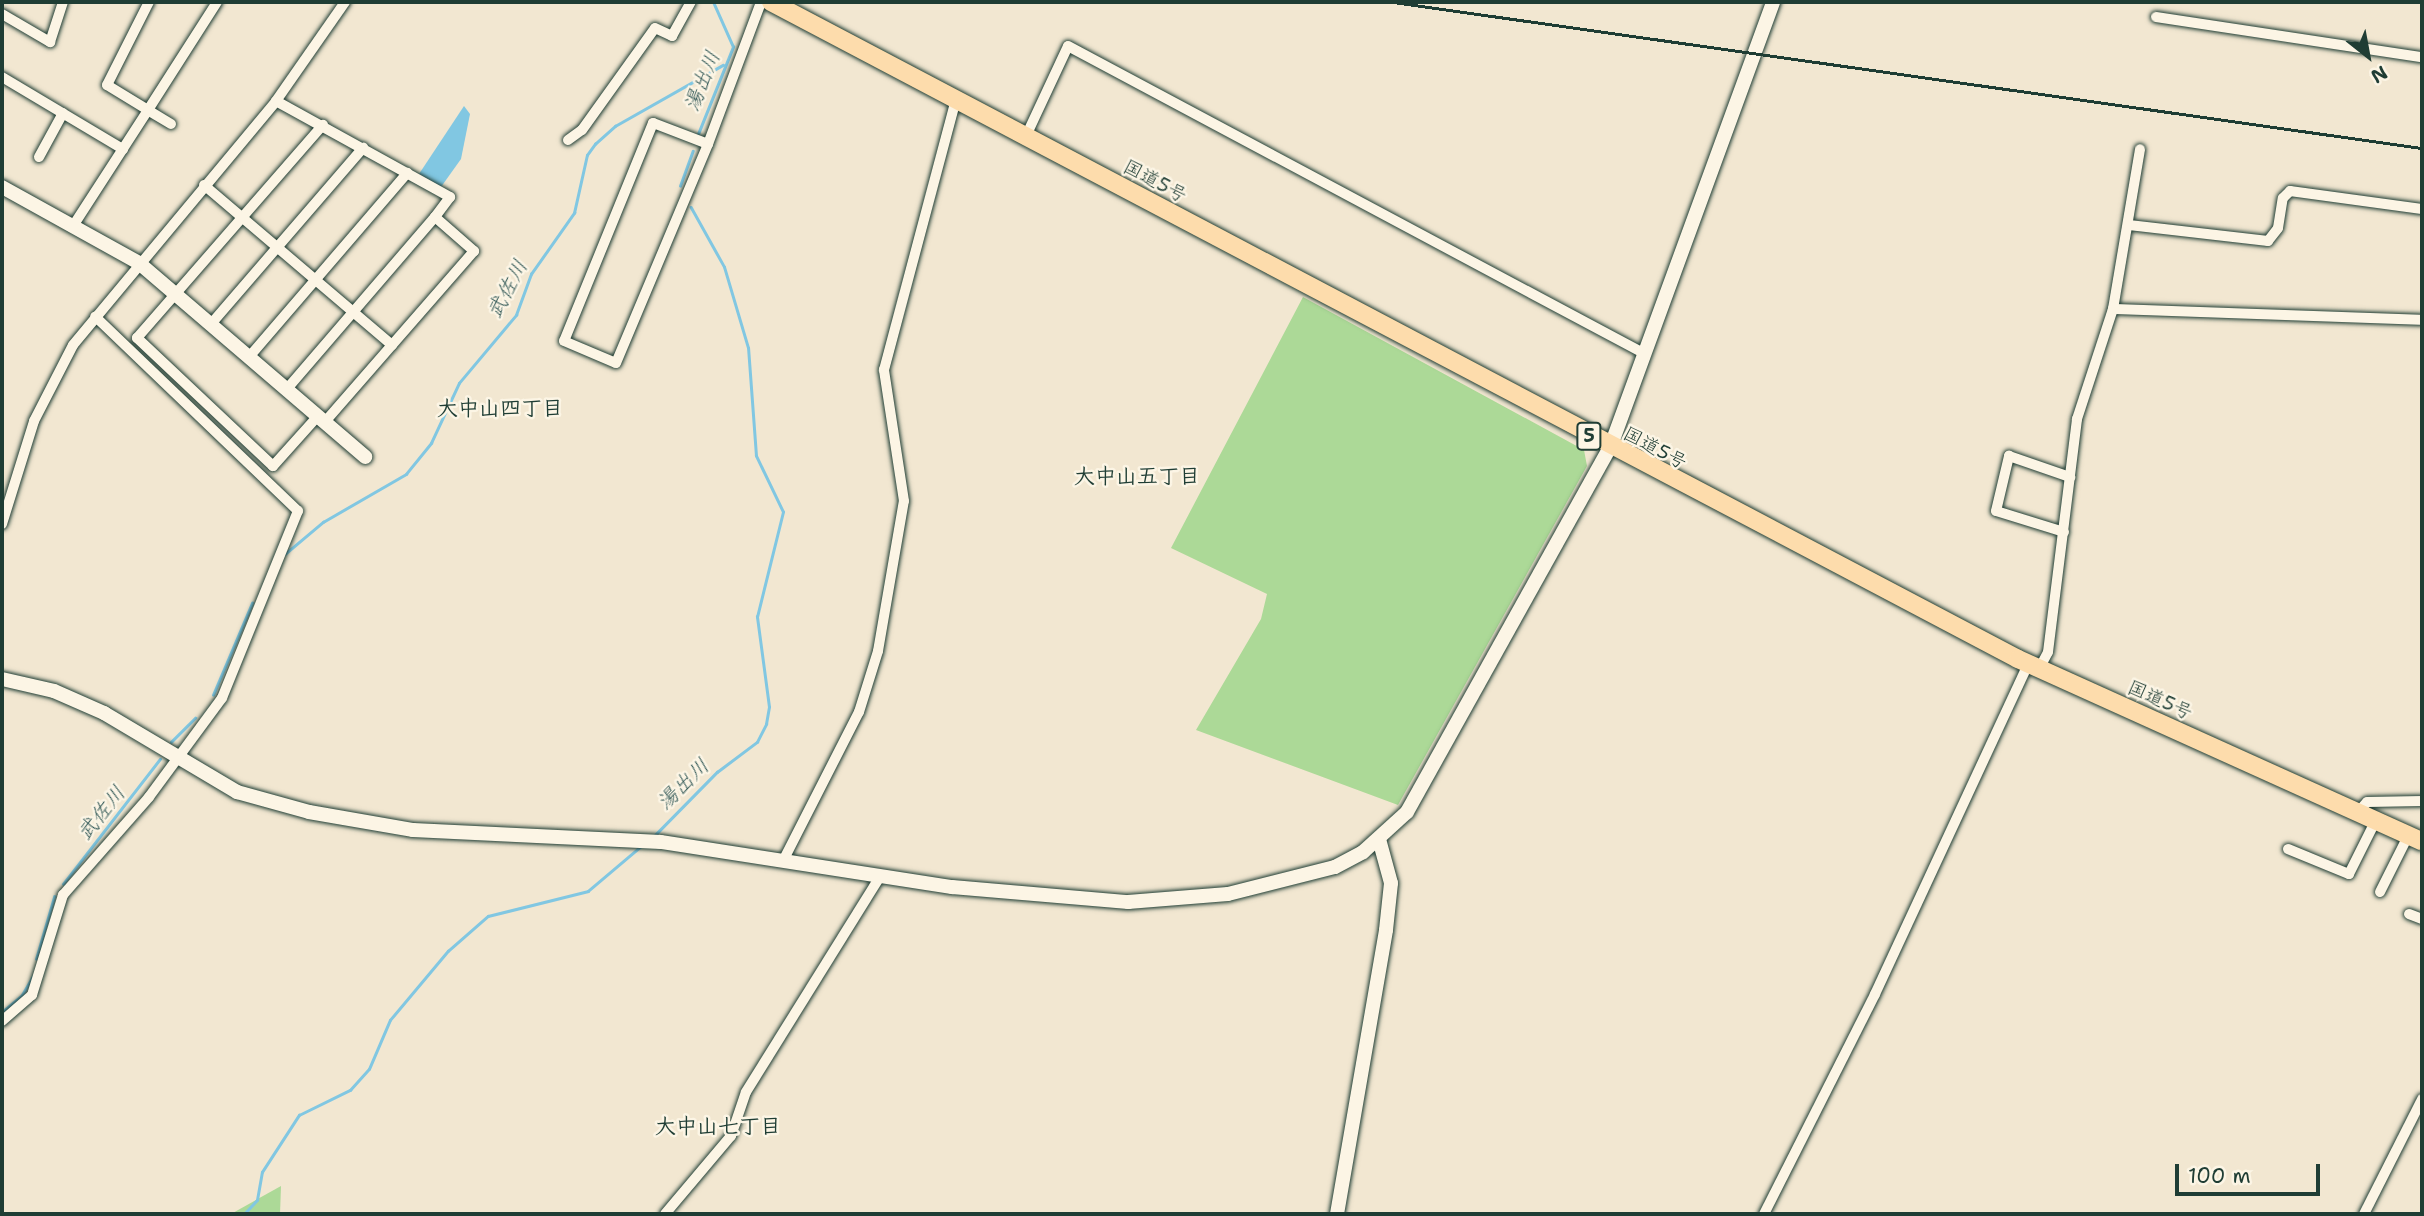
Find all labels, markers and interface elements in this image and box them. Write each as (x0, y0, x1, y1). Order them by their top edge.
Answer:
north arrow (2333, 21, 2403, 91)
water label: 湯出川 (679, 47, 725, 115)
text: N (2366, 60, 2392, 89)
street label: 国道5号 (1119, 155, 1191, 207)
water label: 武佐川 (481, 255, 533, 323)
district label: 大中山四丁目 (437, 395, 563, 421)
road number: 5 (1575, 422, 1603, 450)
street label: 国道5号 (1619, 422, 1691, 474)
district label: 大中山五丁目 (1074, 463, 1200, 489)
street label: 国道5号 (2124, 676, 2196, 724)
water label: 湯出川 (652, 753, 714, 815)
water label: 武佐川 (71, 781, 131, 845)
district label: 大中山七丁目 (655, 1113, 781, 1139)
scale bar (2179, 1150, 2324, 1194)
text: 100 m (2188, 1162, 2251, 1190)

